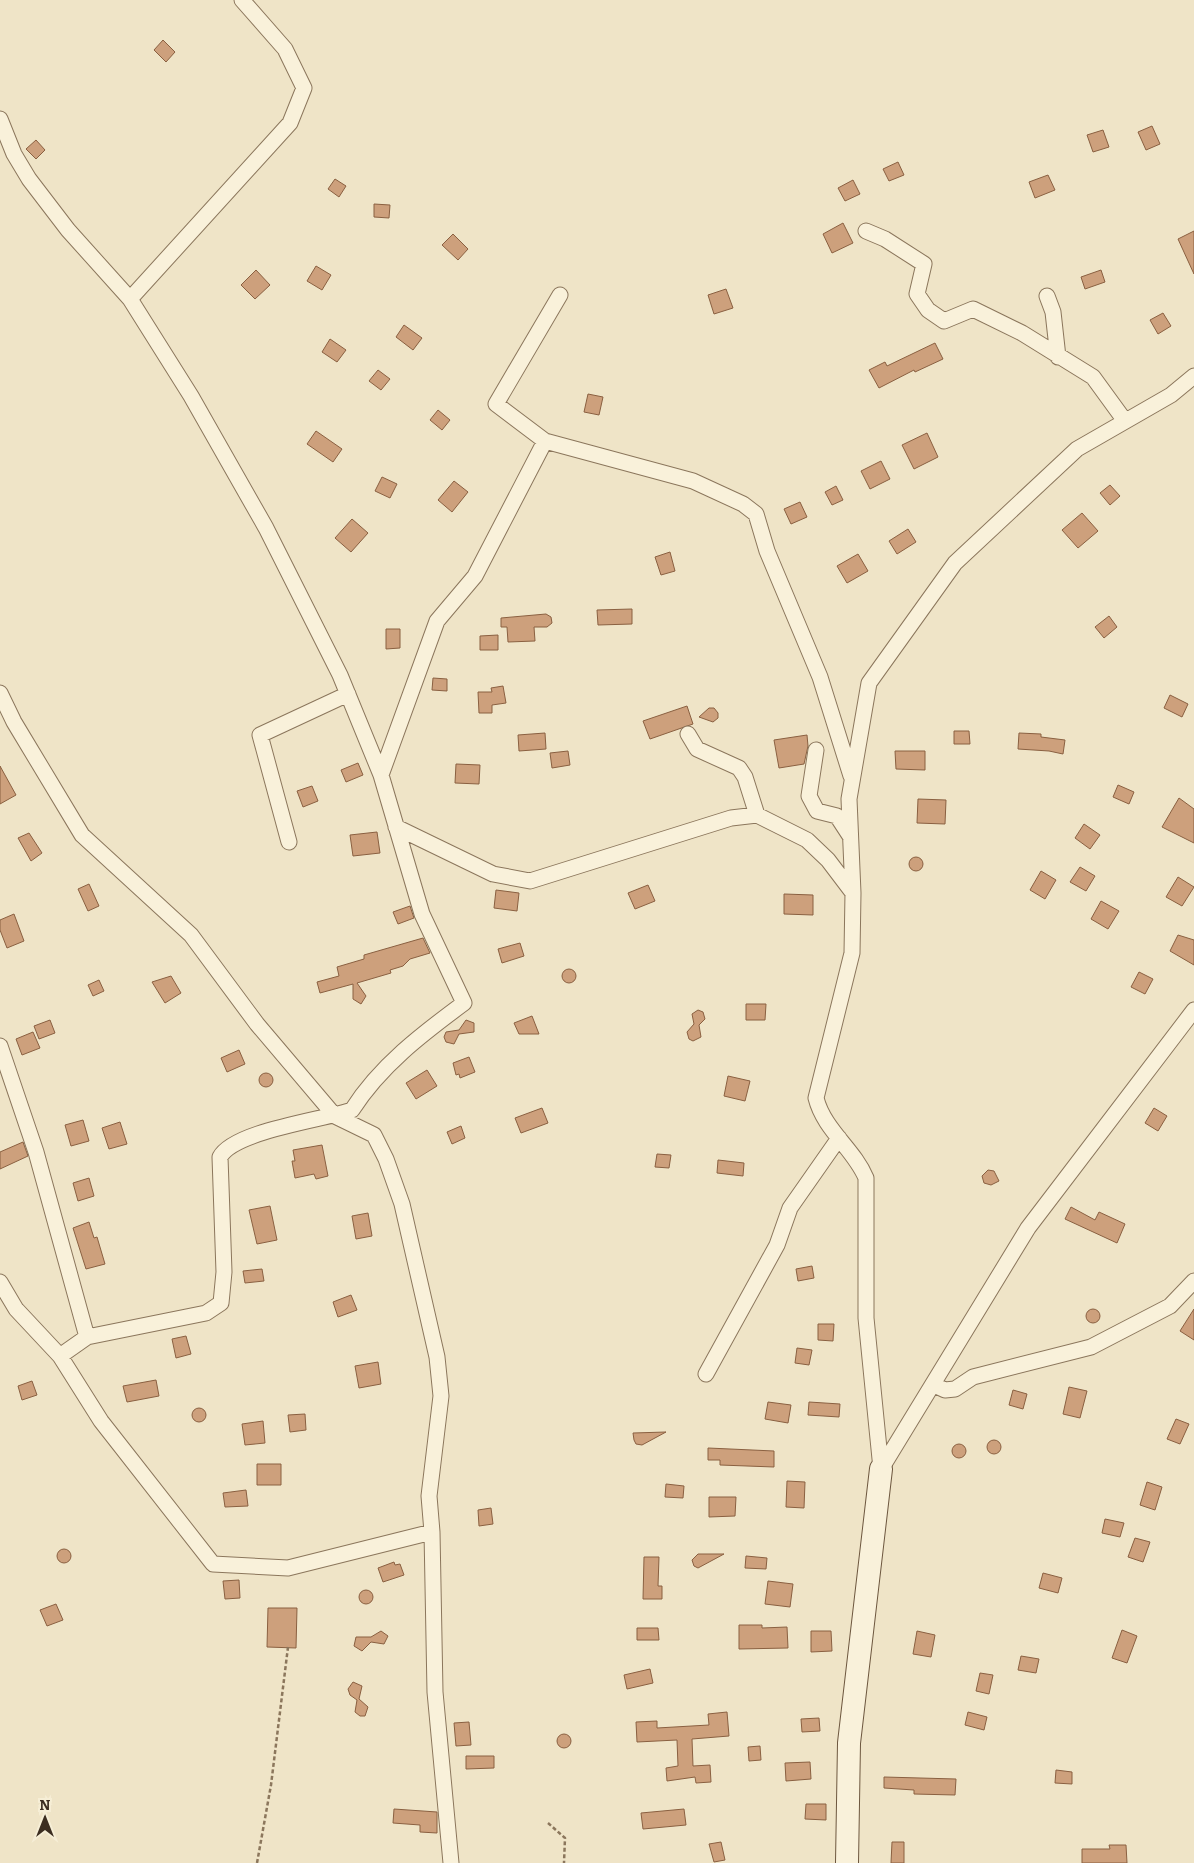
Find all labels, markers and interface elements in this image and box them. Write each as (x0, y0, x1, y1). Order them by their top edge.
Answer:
north arrow (20, 1793, 70, 1843)
text: N (40, 1797, 51, 1814)

